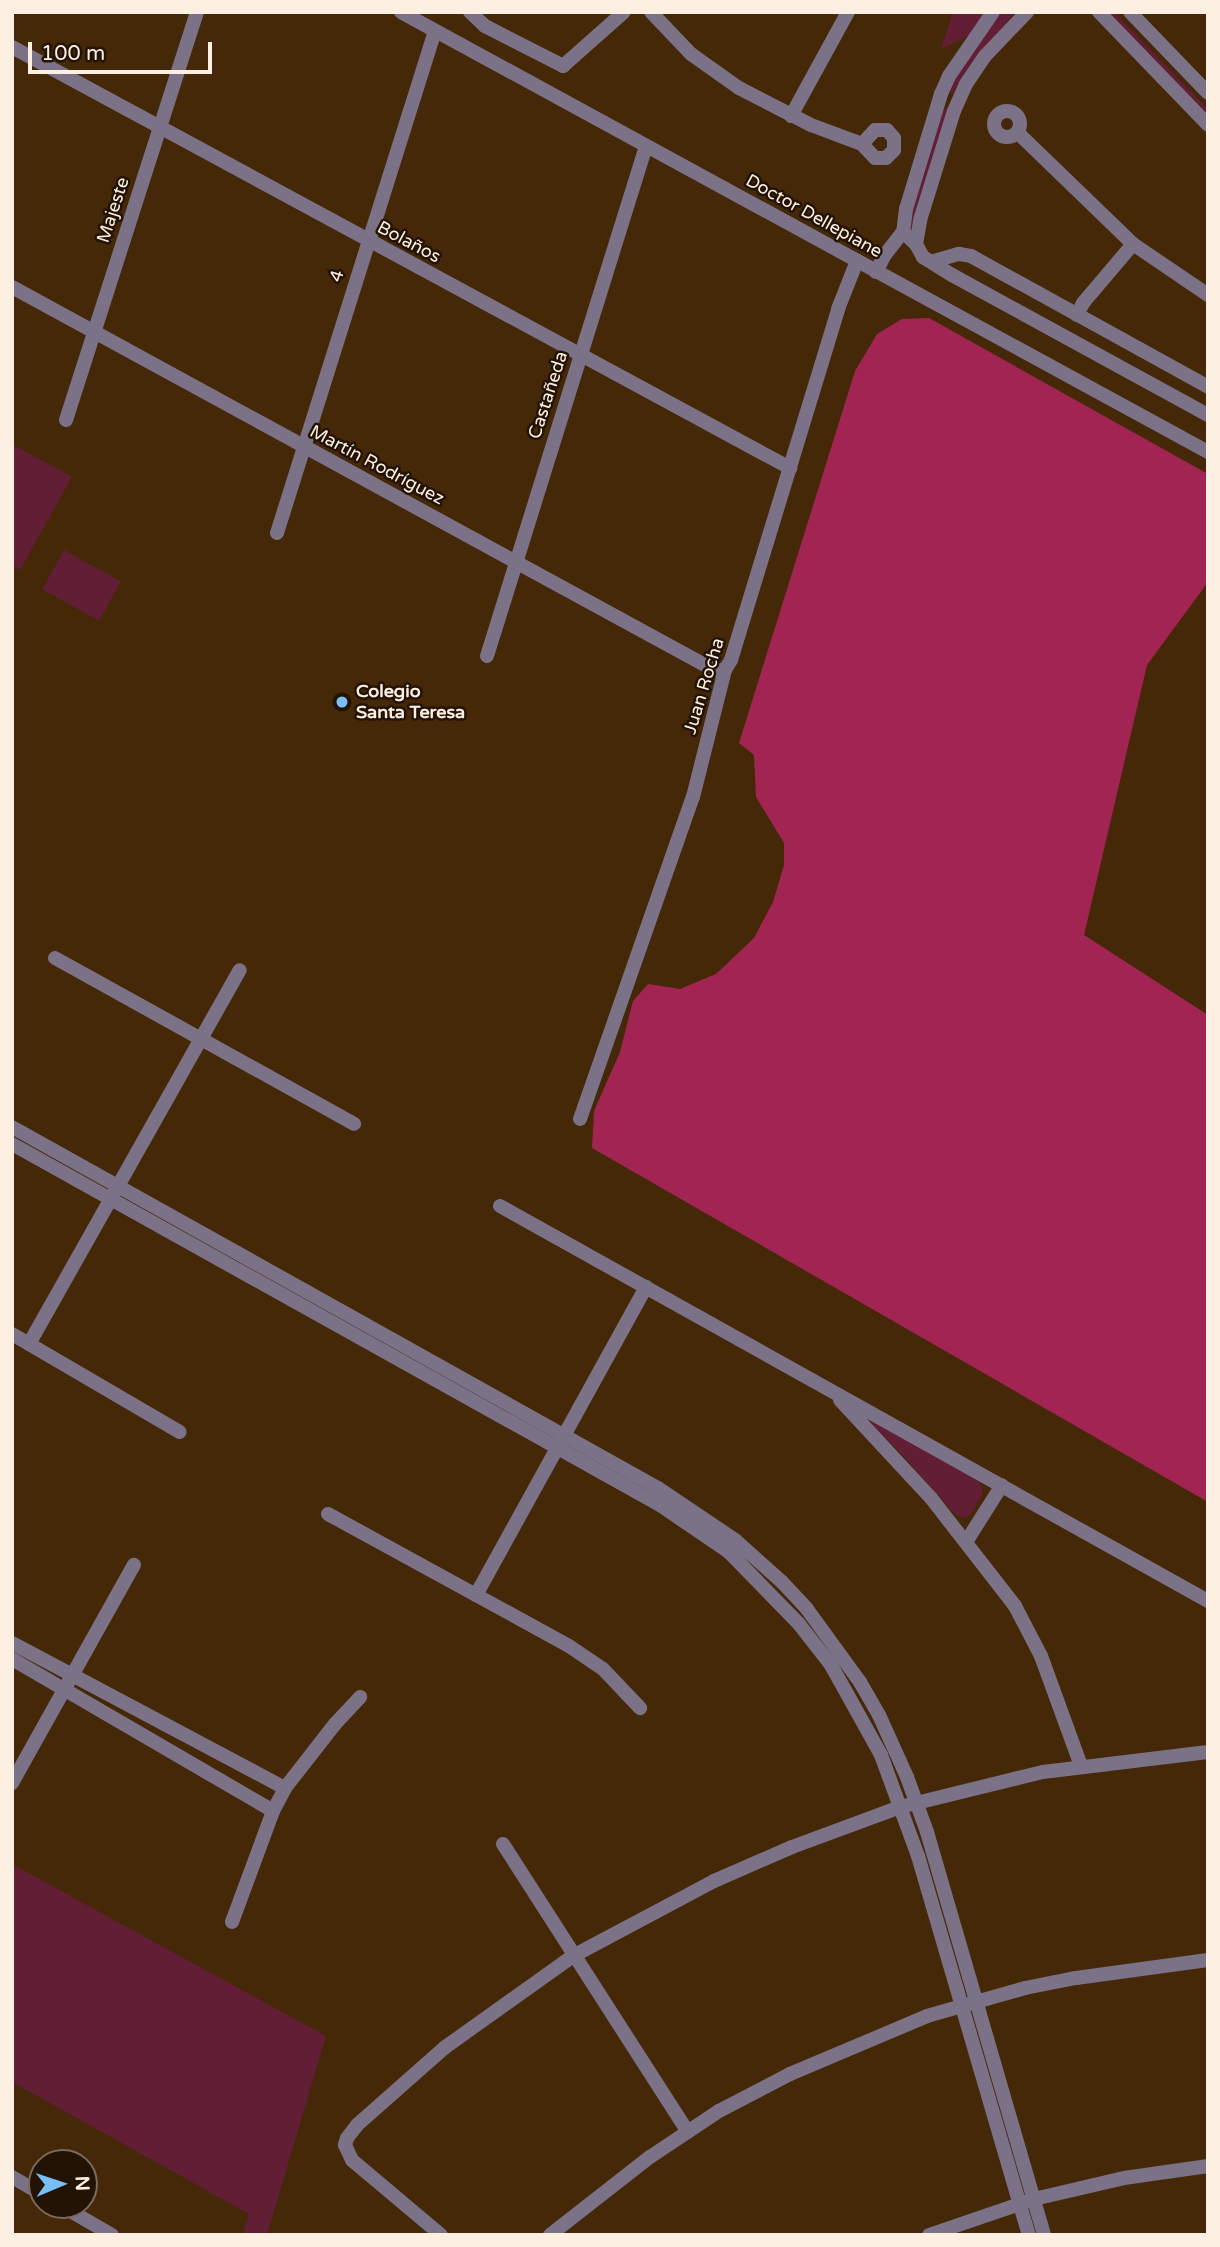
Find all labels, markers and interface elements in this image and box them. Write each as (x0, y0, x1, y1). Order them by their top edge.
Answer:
scale bar (32, 28, 215, 72)
text: 100 m (41, 41, 105, 66)
street label: Doctor Dellepiane (742, 170, 886, 262)
street label: Majeste (92, 174, 134, 246)
street label: Bolaños (374, 216, 444, 268)
street label: 4 (325, 267, 349, 285)
street label: Castañeda (524, 348, 572, 442)
street label: Martín Rodríguez (306, 420, 448, 510)
street label: Juan Rocha (679, 635, 729, 737)
place label: Colegio Santa Teresa (356, 681, 465, 724)
marker: Colegio Santa Teresa (334, 694, 350, 710)
north arrow (28, 2149, 98, 2219)
text: N (71, 2175, 93, 2191)

